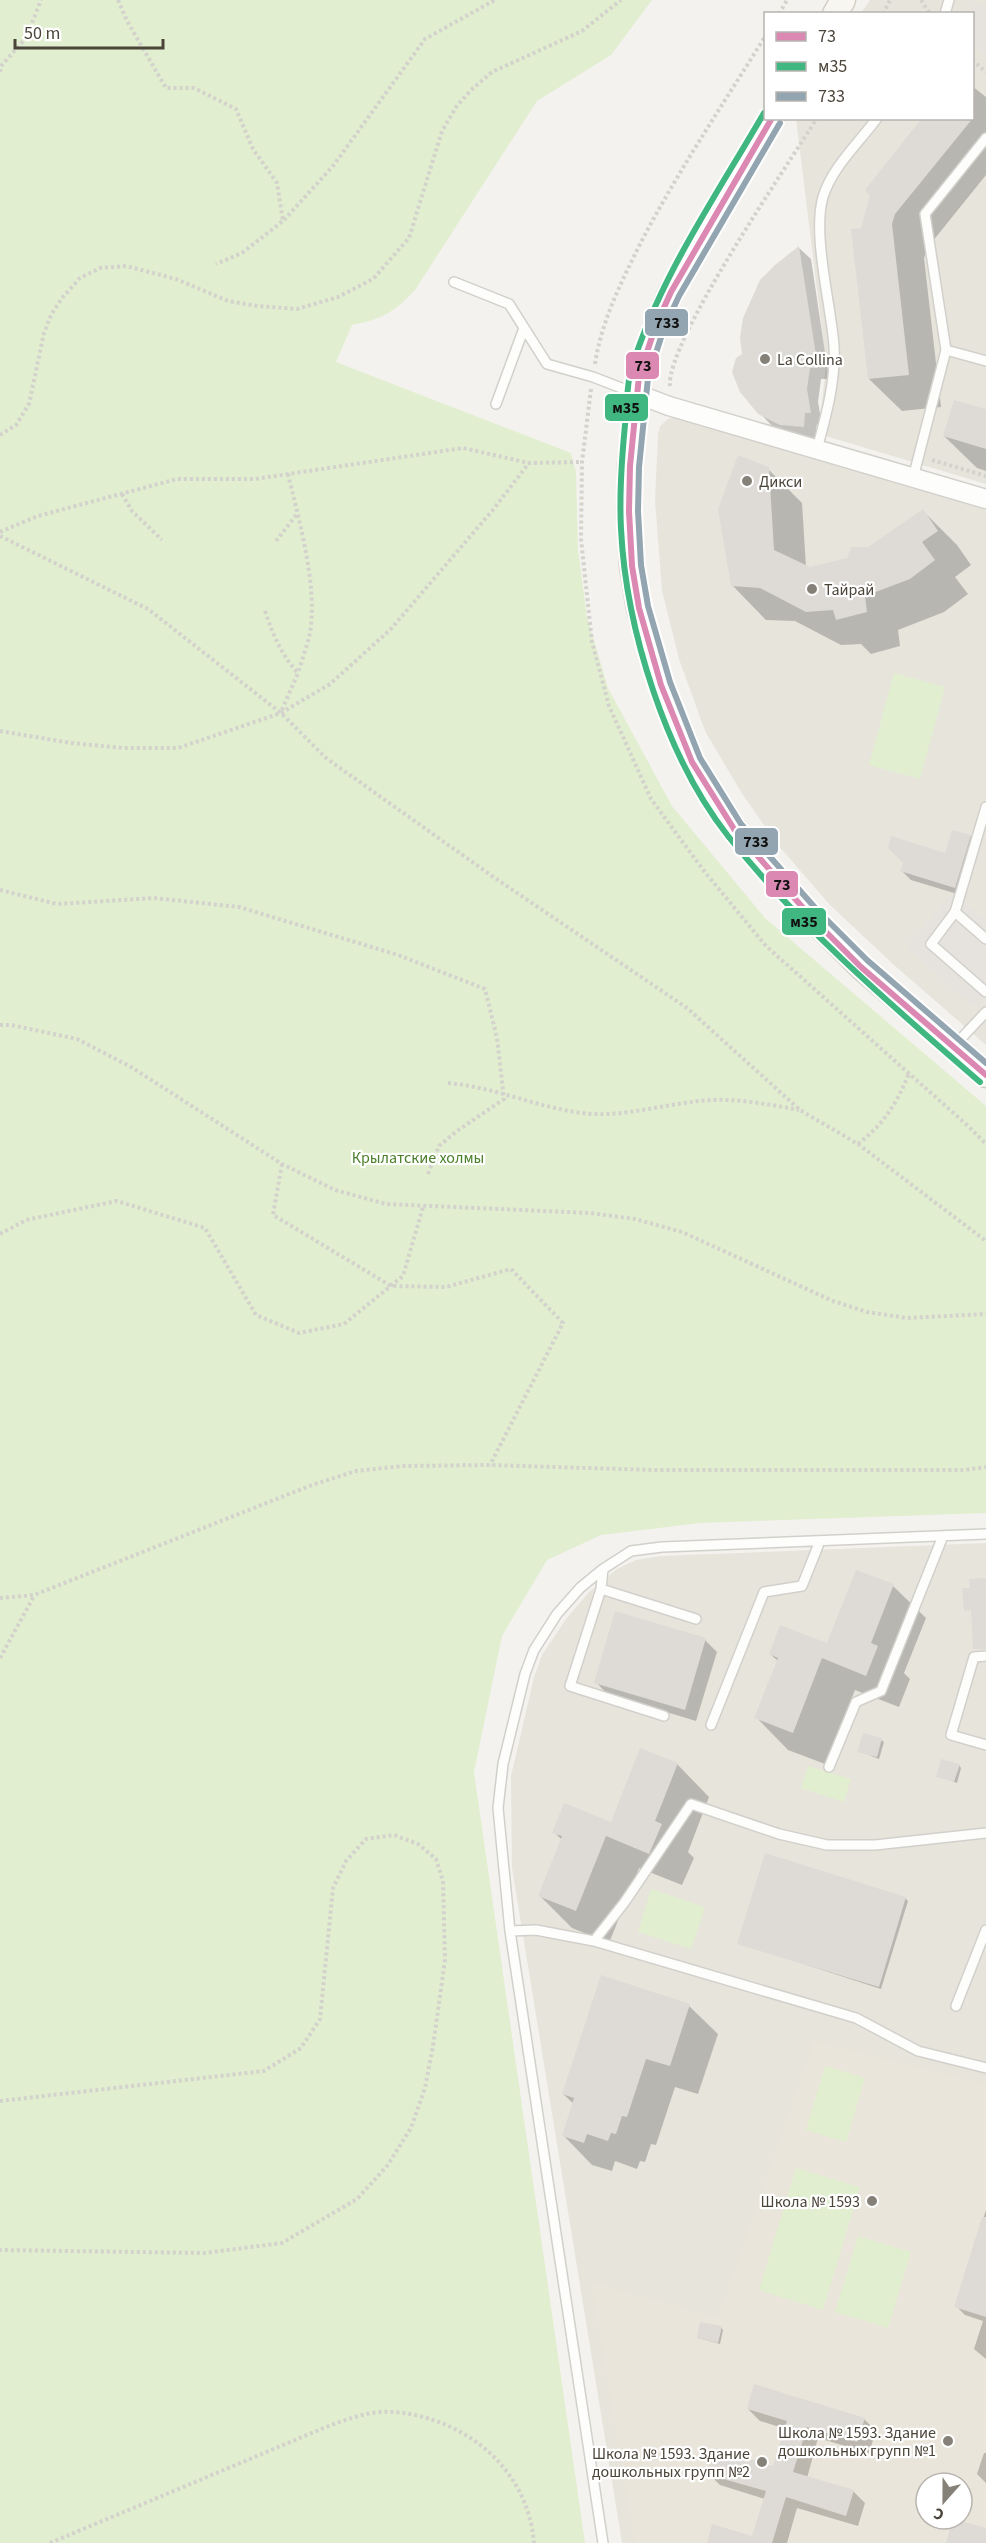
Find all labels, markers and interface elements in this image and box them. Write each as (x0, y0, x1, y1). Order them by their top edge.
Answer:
scale bar (15, 12, 164, 50)
legend (764, 12, 974, 120)
text: 50 m (24, 21, 60, 46)
text: 73 (818, 24, 836, 49)
text: м35 (818, 54, 847, 79)
text: 733 (818, 84, 845, 109)
line badge: 733 (644, 308, 689, 337)
text: 733 (654, 312, 680, 334)
place label: La Collina (777, 349, 843, 371)
line badge: 73 (625, 351, 660, 380)
marker: La Collina (758, 352, 772, 366)
text: 73 (635, 355, 651, 377)
line badge: м35 (604, 393, 649, 422)
text: м35 (612, 397, 640, 419)
place label: Дикси (759, 471, 802, 493)
marker: Дикси (740, 474, 754, 488)
place label: Тайрай (824, 579, 874, 601)
marker: Тайрай (805, 582, 819, 596)
line badge: 733 (734, 827, 779, 856)
text: 733 (743, 831, 769, 853)
line badge: 73 (765, 870, 799, 898)
text: 73 (774, 874, 790, 896)
line badge: м35 (781, 907, 827, 936)
text: м35 (790, 911, 818, 933)
park label: Крылатские холмы (352, 1147, 484, 1169)
place label: Школа № 1593 (761, 2191, 860, 2213)
marker: Школа № 1593 (865, 2194, 879, 2208)
place label: Школа № 1593. Здание дошкольных групп №1 (778, 2422, 936, 2462)
marker: Школа № 1593. Здание дошкольных групп №1 (941, 2434, 955, 2448)
place label: Школа № 1593. Здание дошкольных групп №2 (592, 2443, 750, 2483)
marker: Школа № 1593. Здание дошкольных групп №2 (755, 2455, 769, 2469)
north arrow (914, 2471, 974, 2531)
text: С (931, 2502, 947, 2526)

